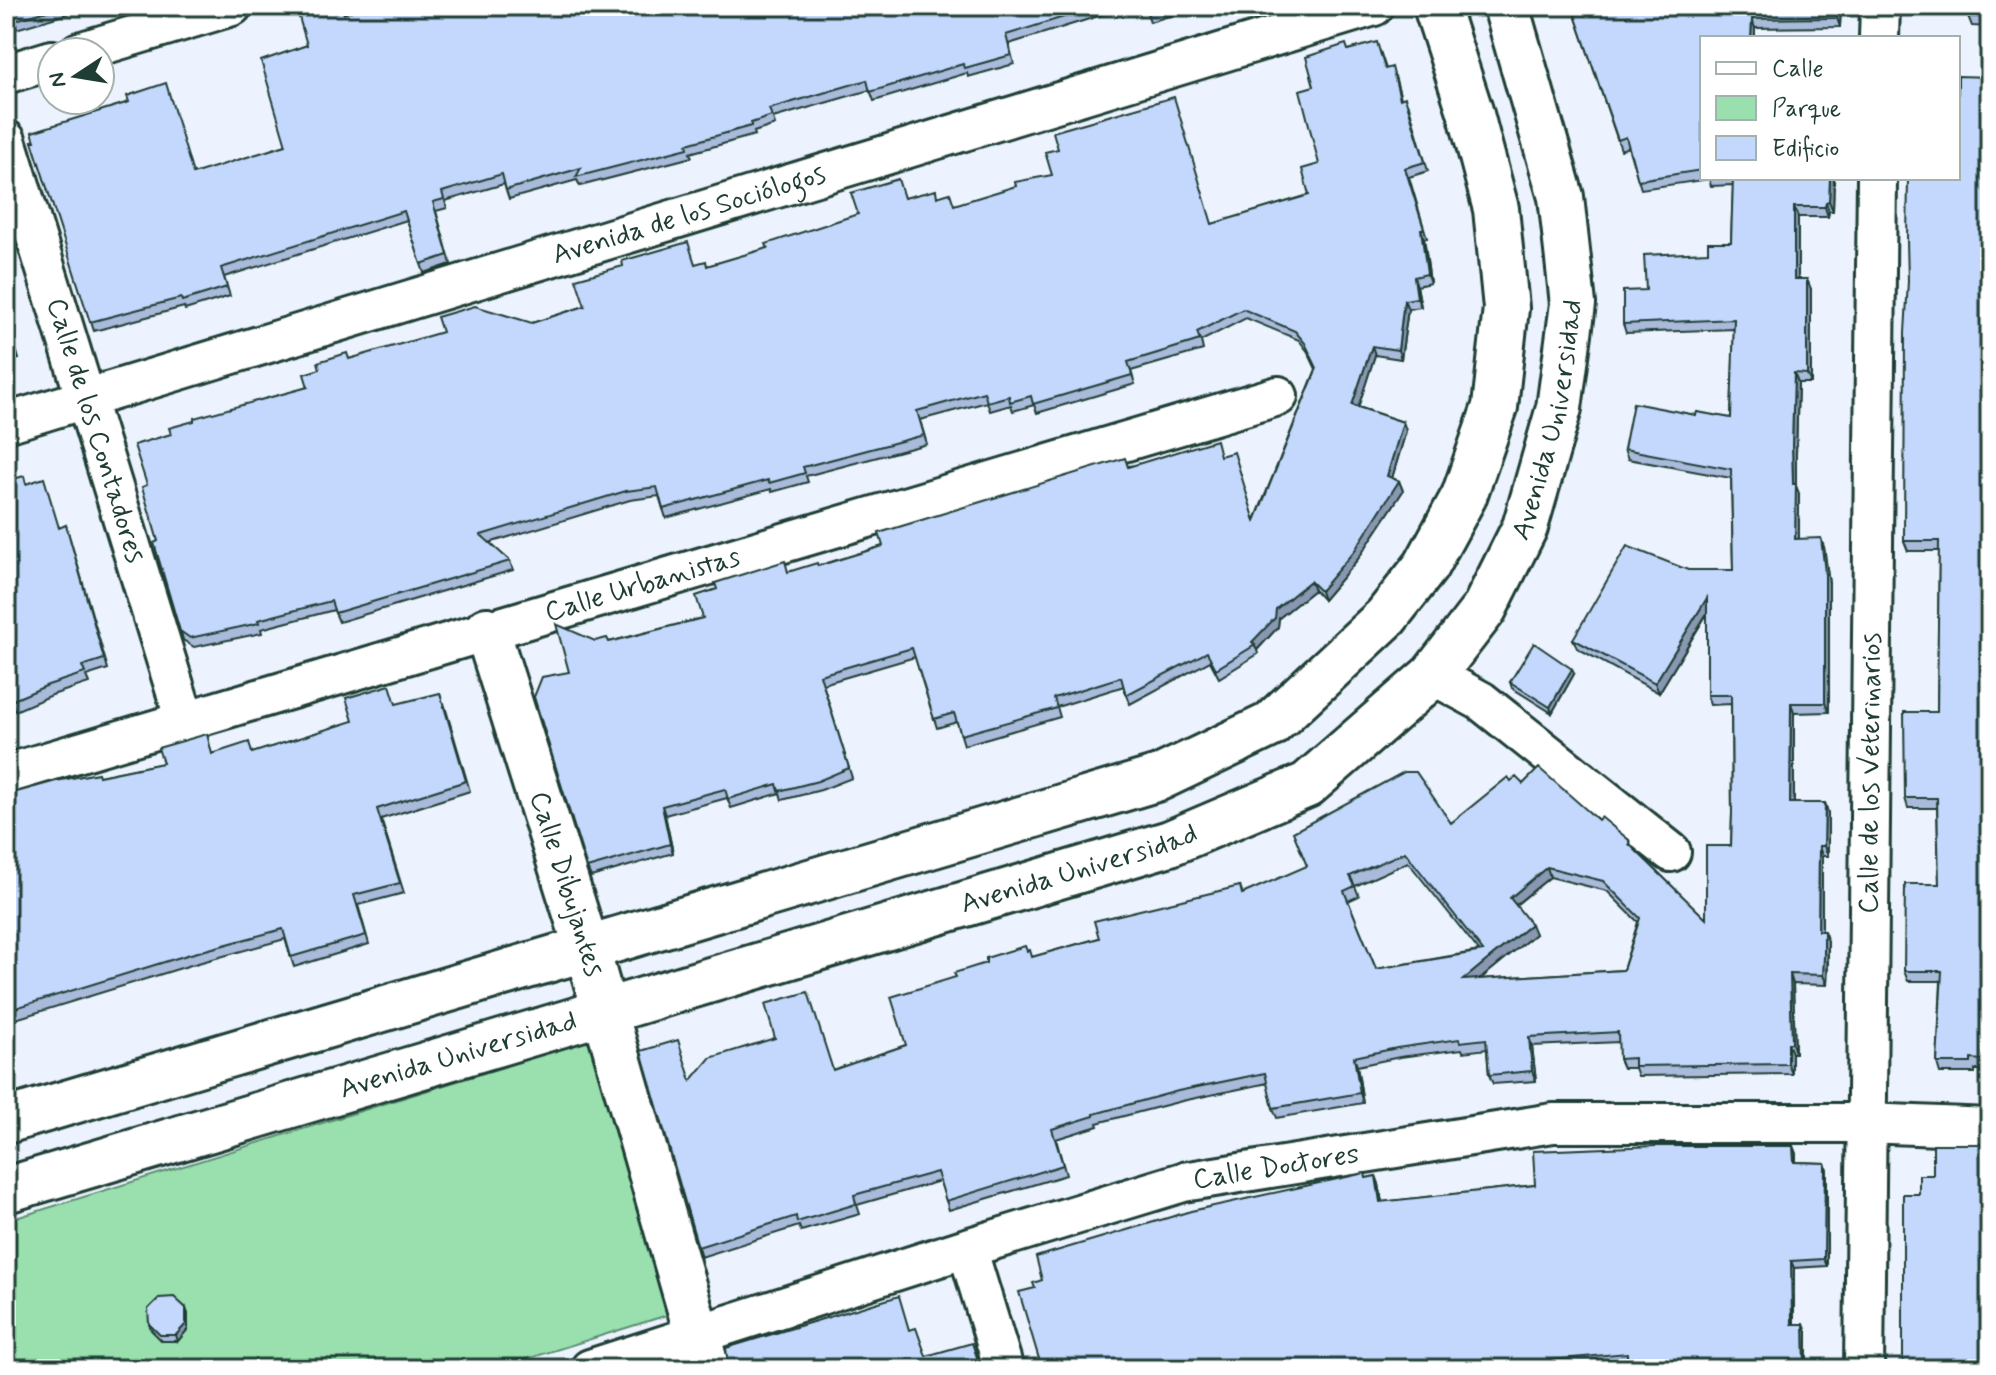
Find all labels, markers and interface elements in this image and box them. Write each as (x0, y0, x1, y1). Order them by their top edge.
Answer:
north arrow (36, 36, 116, 116)
legend (1700, 36, 1960, 180)
text: Calle (1772, 54, 1824, 85)
text: N (43, 70, 74, 90)
text: Parque (1772, 94, 1841, 125)
text: Edificio (1772, 134, 1839, 165)
street label: Avenida de los Sociólogos (548, 156, 830, 274)
street label: Calle de los Contadores (37, 294, 154, 567)
street label: Avenida Universidad (1503, 297, 1592, 547)
street label: Calle Urbanistas (540, 538, 745, 631)
street label: Calle de los Veterinarios (1850, 632, 1891, 914)
street label: Calle Dibujantes (520, 787, 612, 981)
street label: Avenida Universidad (956, 815, 1203, 923)
street label: Avenida Universidad (335, 1002, 581, 1108)
street label: Calle Doctores (1190, 1136, 1362, 1199)

